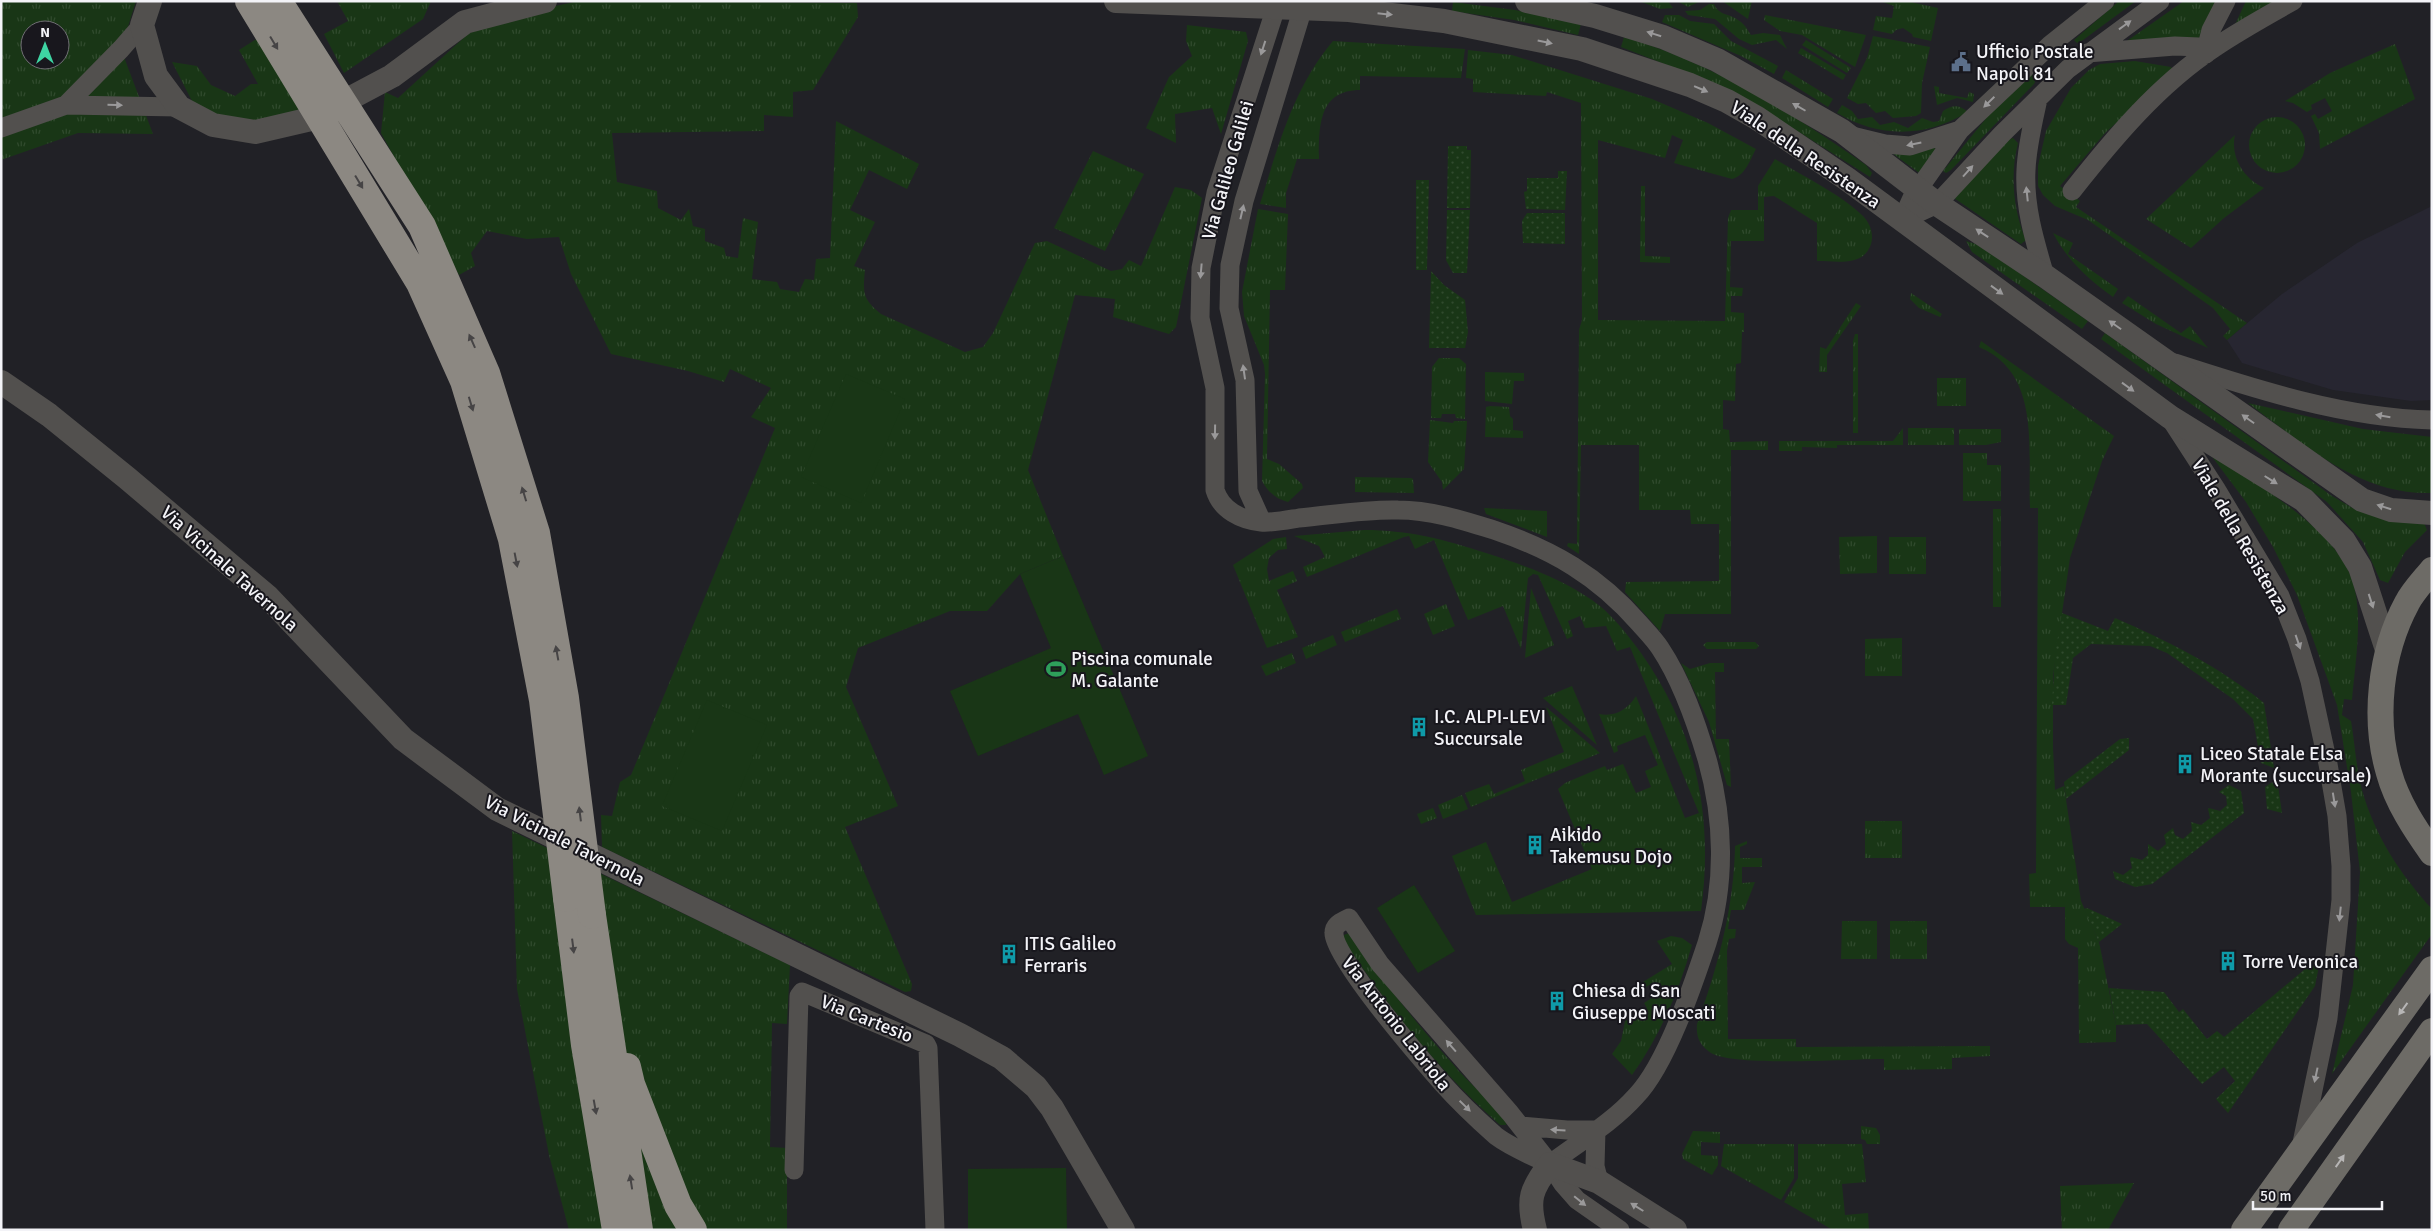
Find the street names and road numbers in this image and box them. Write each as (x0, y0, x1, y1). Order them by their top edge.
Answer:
street label: Viale della Resistenza (1726, 96, 1885, 214)
street label: Via Galileo Galilei (1197, 98, 1259, 243)
street label: Viale della Resistenza (2186, 454, 2295, 619)
street label: Via Vicinale Tavernola (156, 501, 303, 637)
street label: Via Vicinale Tavernola (480, 790, 649, 892)
street label: Via Antonio Labriola (1336, 951, 1456, 1096)
street label: Via Cartesio (817, 990, 916, 1048)

